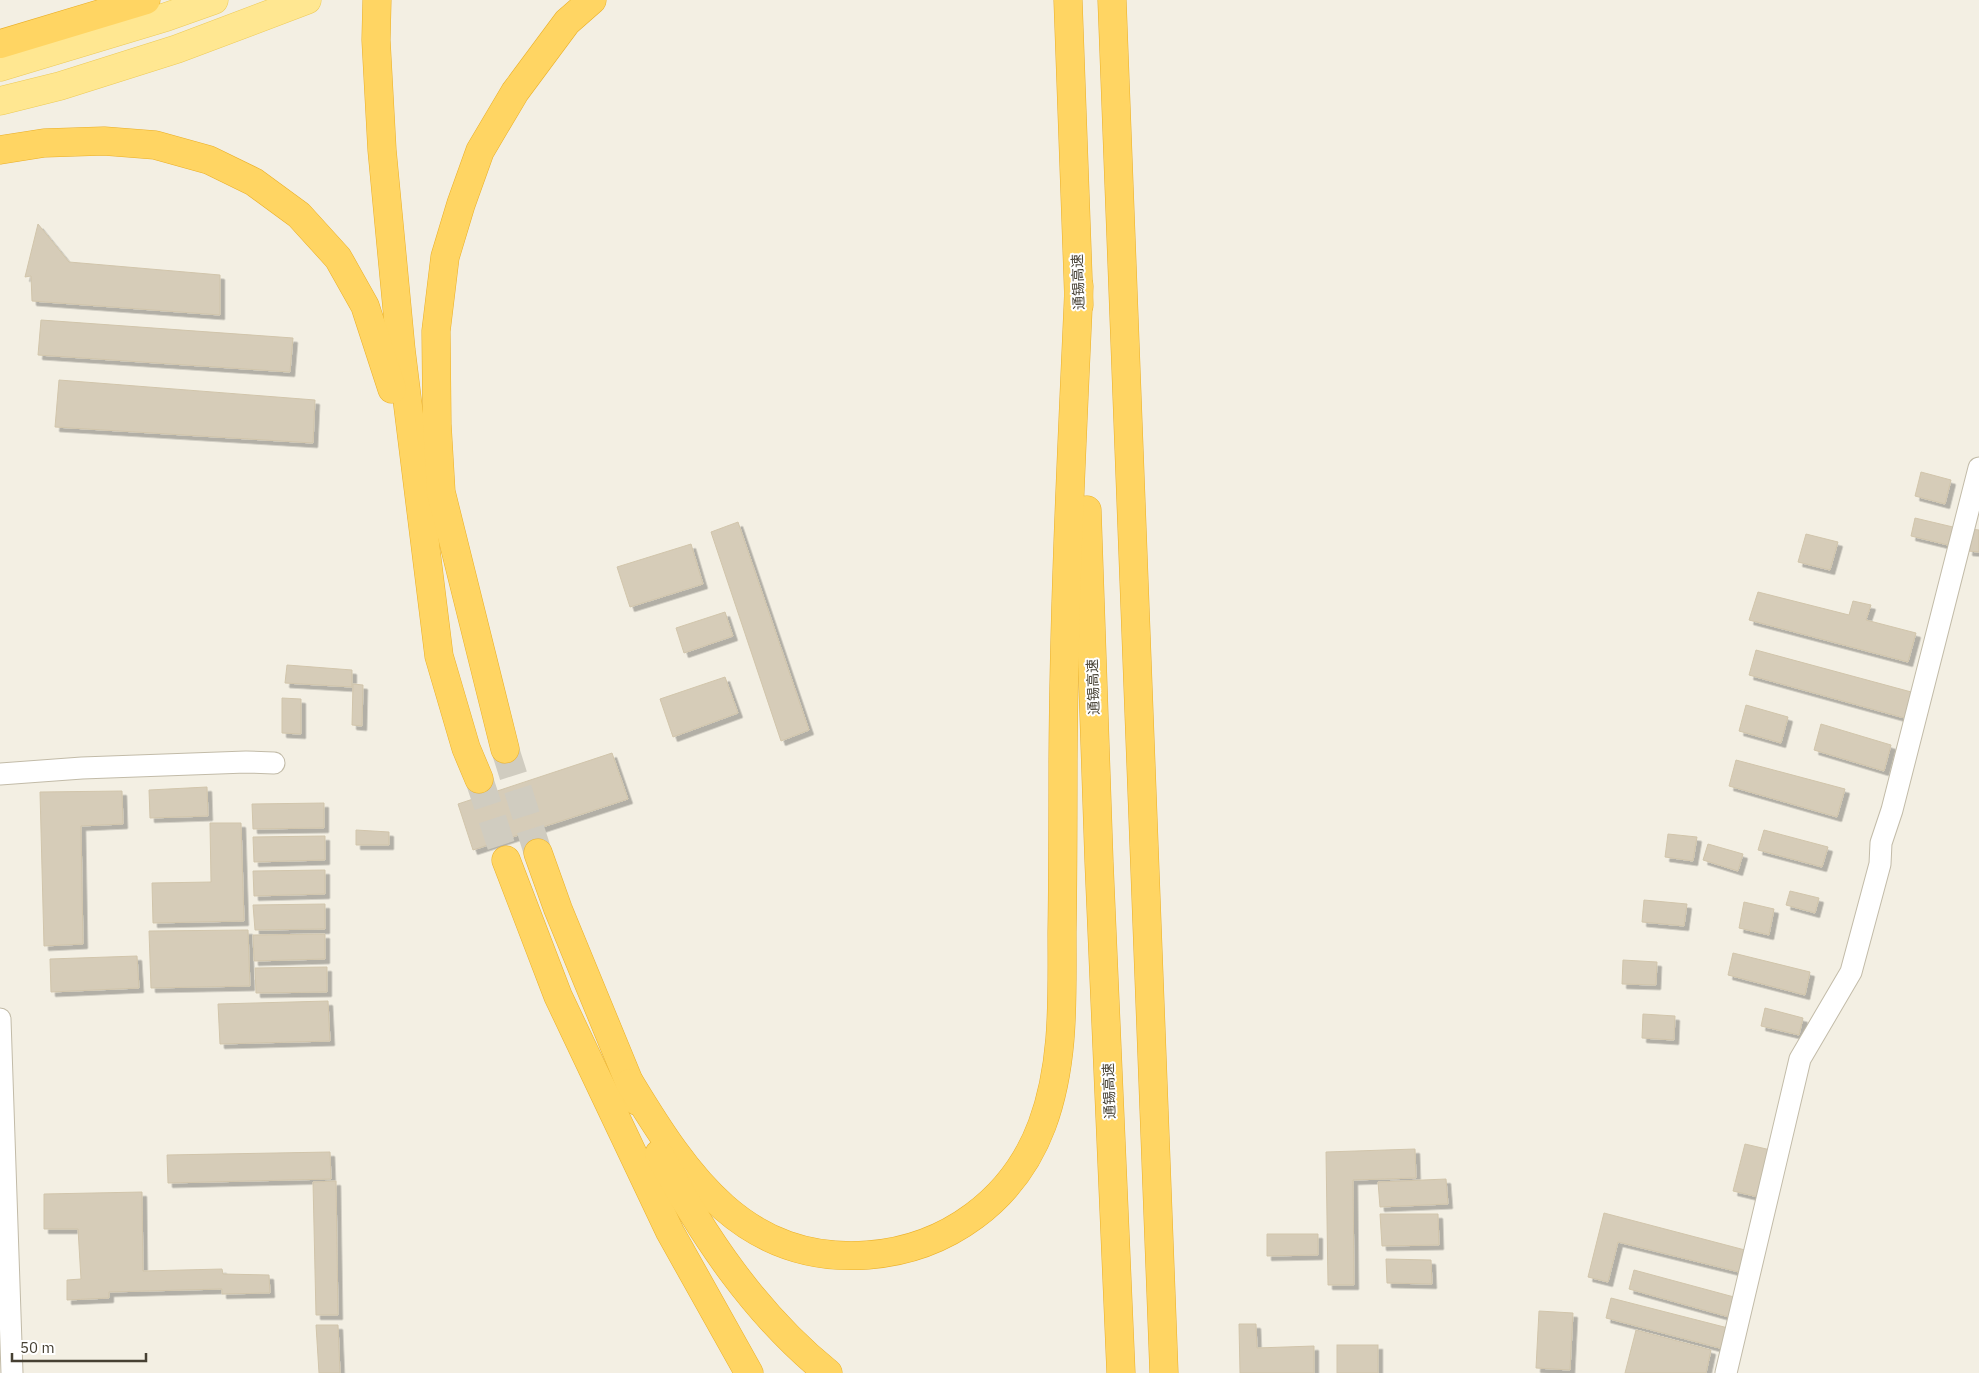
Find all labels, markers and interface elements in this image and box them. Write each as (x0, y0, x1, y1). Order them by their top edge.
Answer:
street label: 通锡高速 (1068, 254, 1088, 310)
street label: 通锡高速 (1083, 659, 1103, 715)
street label: 通锡高速 (1099, 1063, 1119, 1119)
scale bar (12, 1330, 146, 1362)
text: 50 m (20, 1338, 55, 1357)

